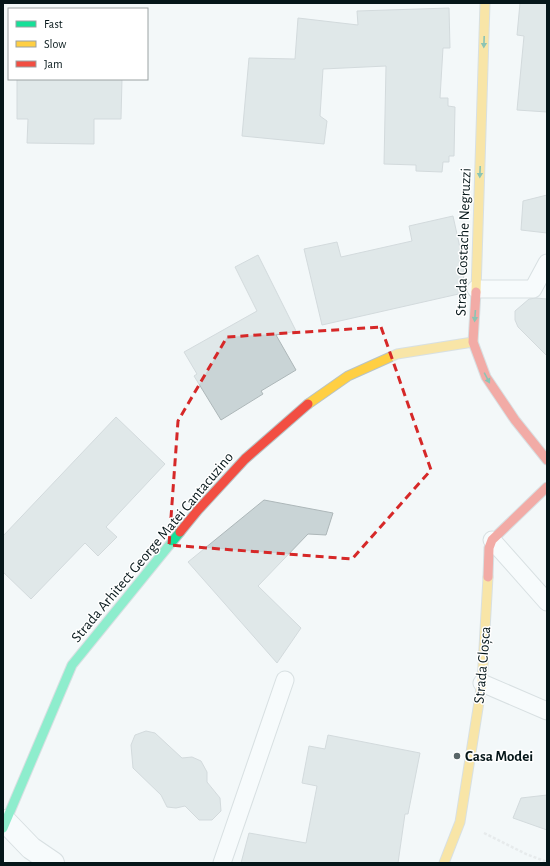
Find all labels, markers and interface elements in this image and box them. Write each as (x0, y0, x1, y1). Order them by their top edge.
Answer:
legend (8, 8, 148, 80)
text: Fast (44, 18, 63, 30)
one-way arrow (481, 36, 487, 49)
text: Slow (44, 38, 66, 50)
text: Jam (44, 58, 63, 70)
one-way arrow (477, 166, 483, 179)
street label: Strada Costache Negruzzi (453, 168, 474, 316)
one-way arrow (471, 310, 478, 322)
one-way arrow (484, 372, 491, 384)
street label: Strada Arhitect George Matei Cantacuzino (69, 449, 236, 645)
street label: Strada Cloșca (472, 626, 494, 704)
place label: Casa Modei (465, 749, 533, 764)
marker: Casa Modei (452, 751, 462, 761)

